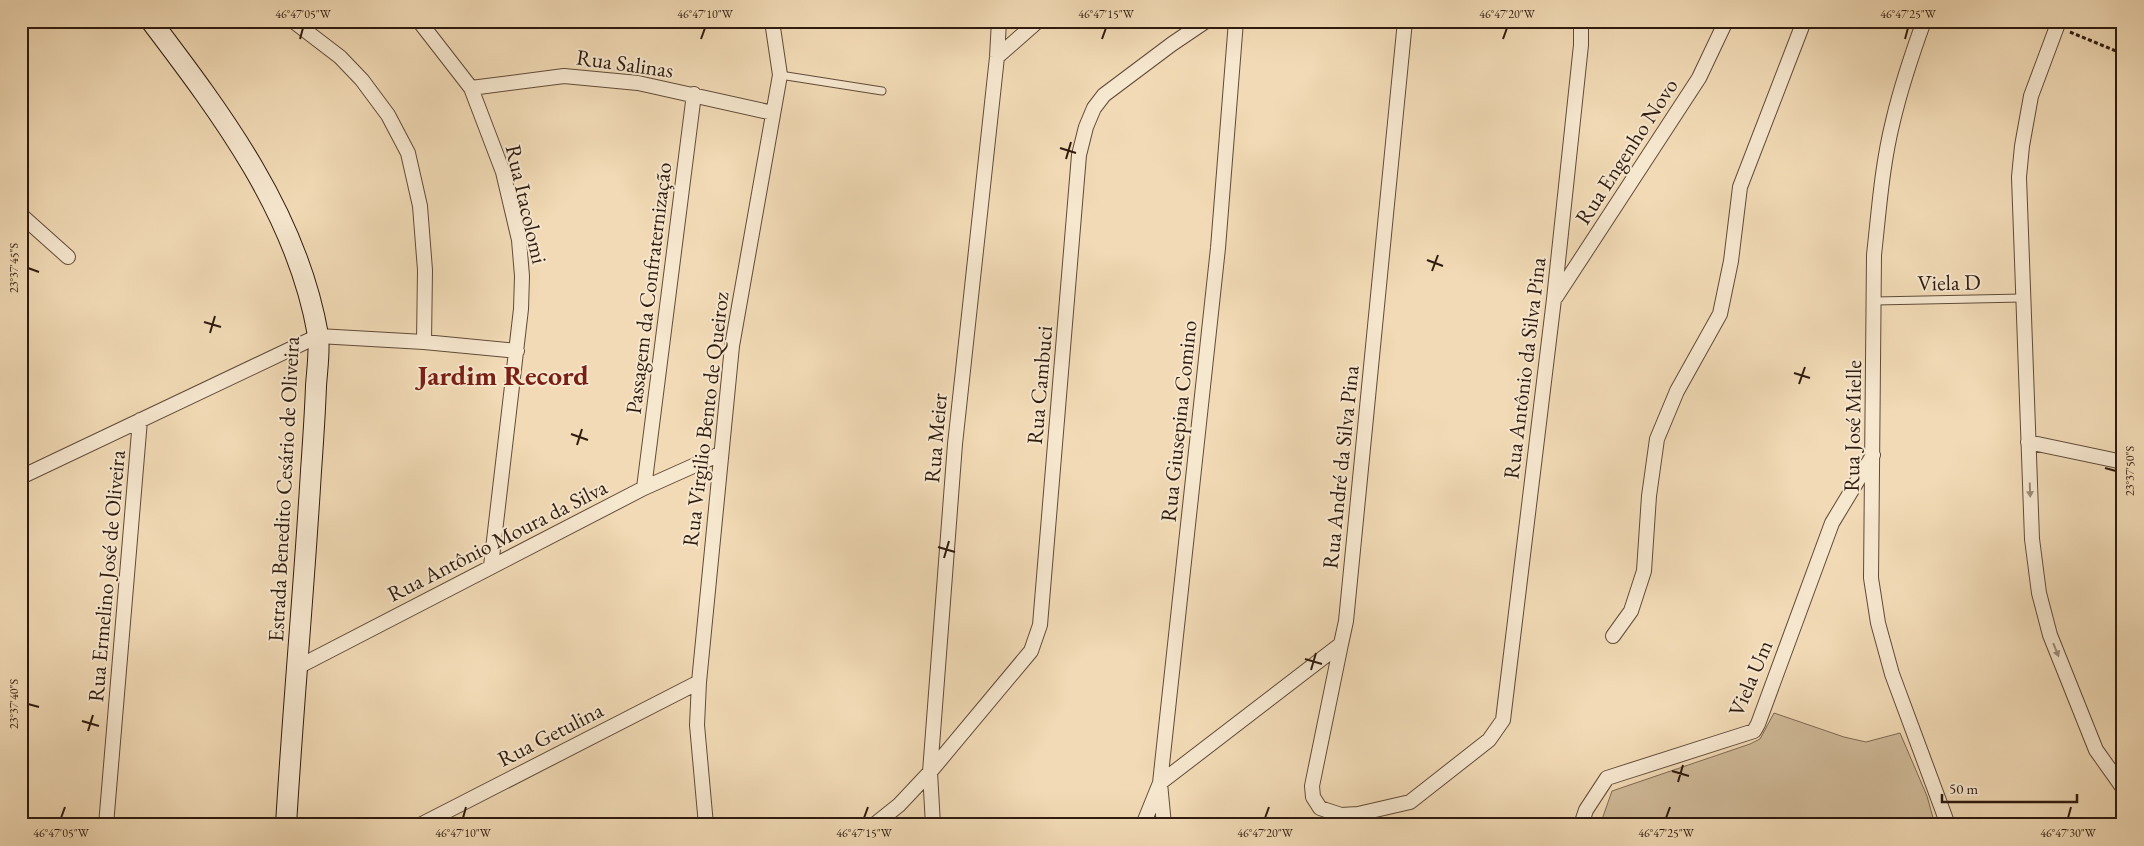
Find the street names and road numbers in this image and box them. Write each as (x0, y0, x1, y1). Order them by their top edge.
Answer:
street label: Rua Salinas (575, 42, 675, 85)
street label: Rua Engenho Novo (1568, 72, 1685, 230)
street label: Rua Itacolomi (499, 142, 554, 267)
street label: Passagem da Confraternização (619, 161, 678, 416)
street label: Rua Antônio da Silva Pina (1497, 255, 1553, 481)
street label: Viela D (1917, 267, 1981, 298)
street label: Rua Virgilio Bento de Queiroz (675, 289, 736, 548)
street label: Rua Giusepina Comino (1154, 319, 1204, 523)
street label: Rua Cambuci (1020, 324, 1059, 446)
street label: Estrada Benedito Cesário de Oliveira (261, 335, 306, 643)
street label: Rua José Mielle (1837, 359, 1868, 492)
street label: Rua André da Silva Pina (1315, 364, 1366, 570)
street label: Rua Meier (917, 391, 954, 484)
street label: Rua Ermelino José de Oliveira (81, 449, 132, 703)
street label: Rua Antônio Moura da Silva (382, 472, 612, 609)
street label: Viela Um (1721, 636, 1779, 721)
street label: Rua Getulina (493, 695, 608, 773)

